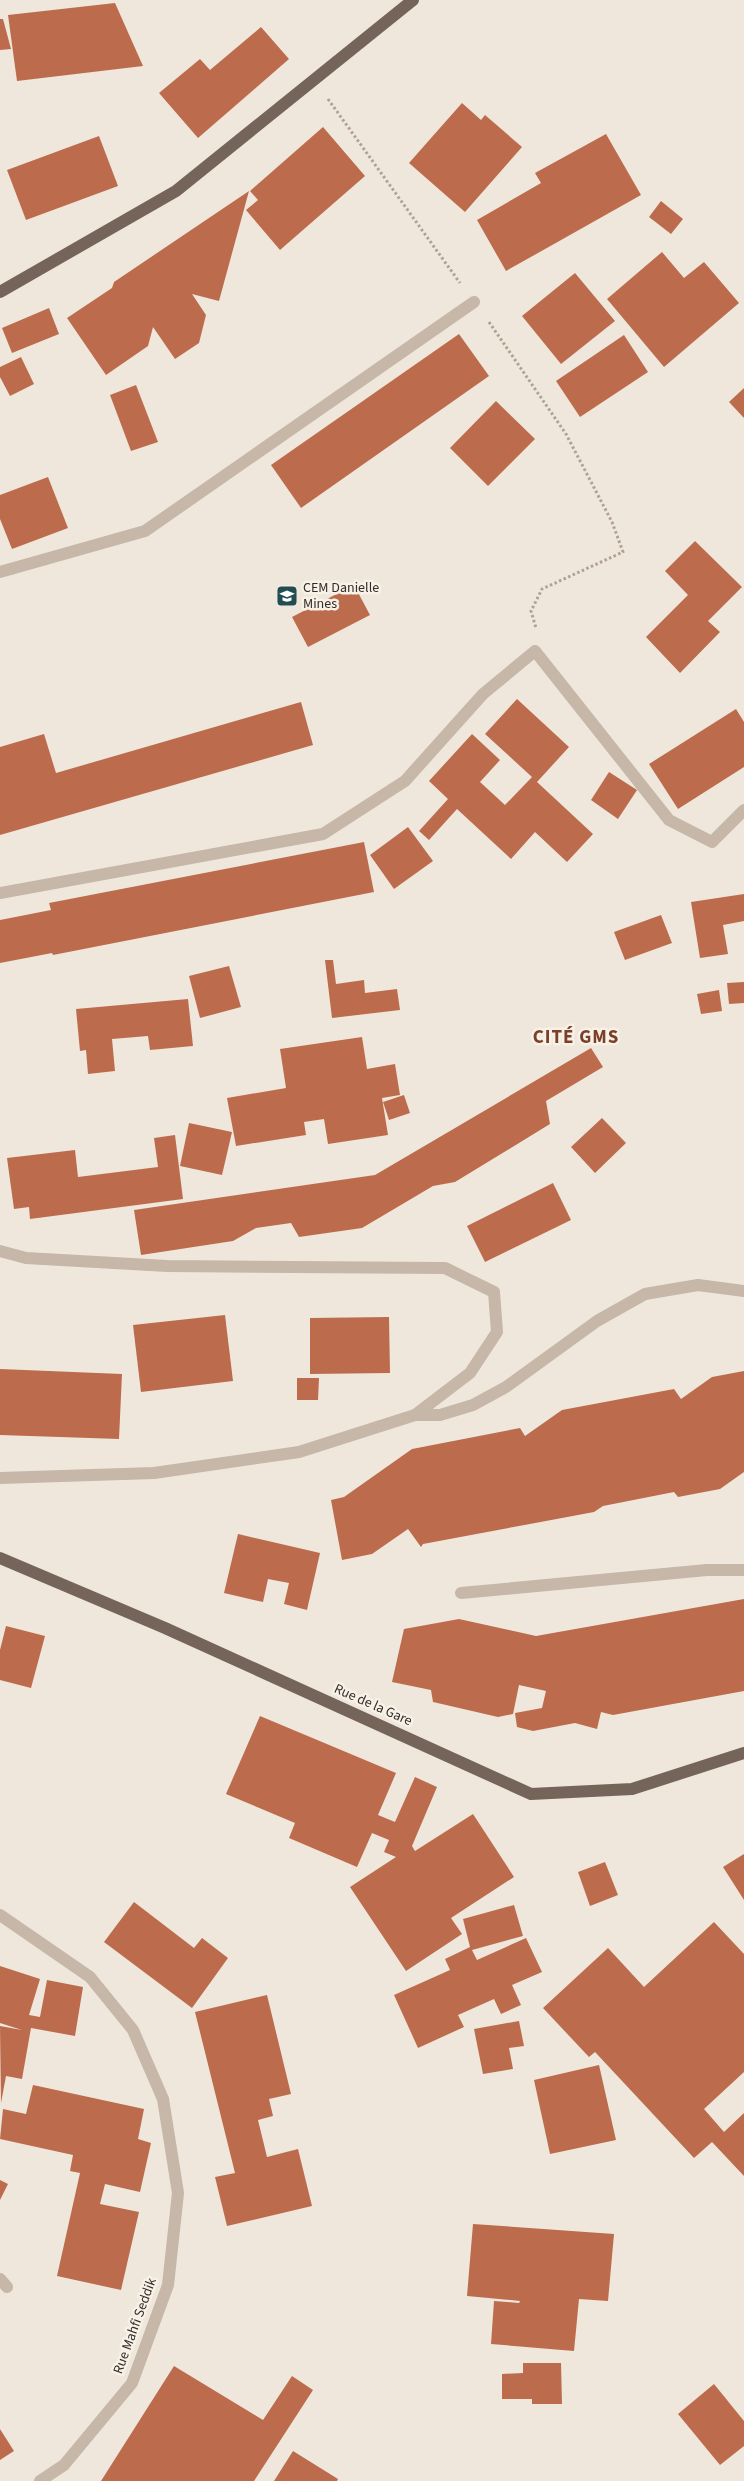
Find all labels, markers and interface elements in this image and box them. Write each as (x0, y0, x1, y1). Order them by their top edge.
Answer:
place label: CEM Danielle Mines (303, 578, 379, 614)
school or university icon: CEM Danielle Mines (275, 584, 299, 608)
district label: CITÉ GMS (533, 1024, 619, 1051)
street label: Rue de la Gare (331, 1679, 415, 1731)
street label: Rue Mahfi Seddik (108, 2275, 162, 2377)

